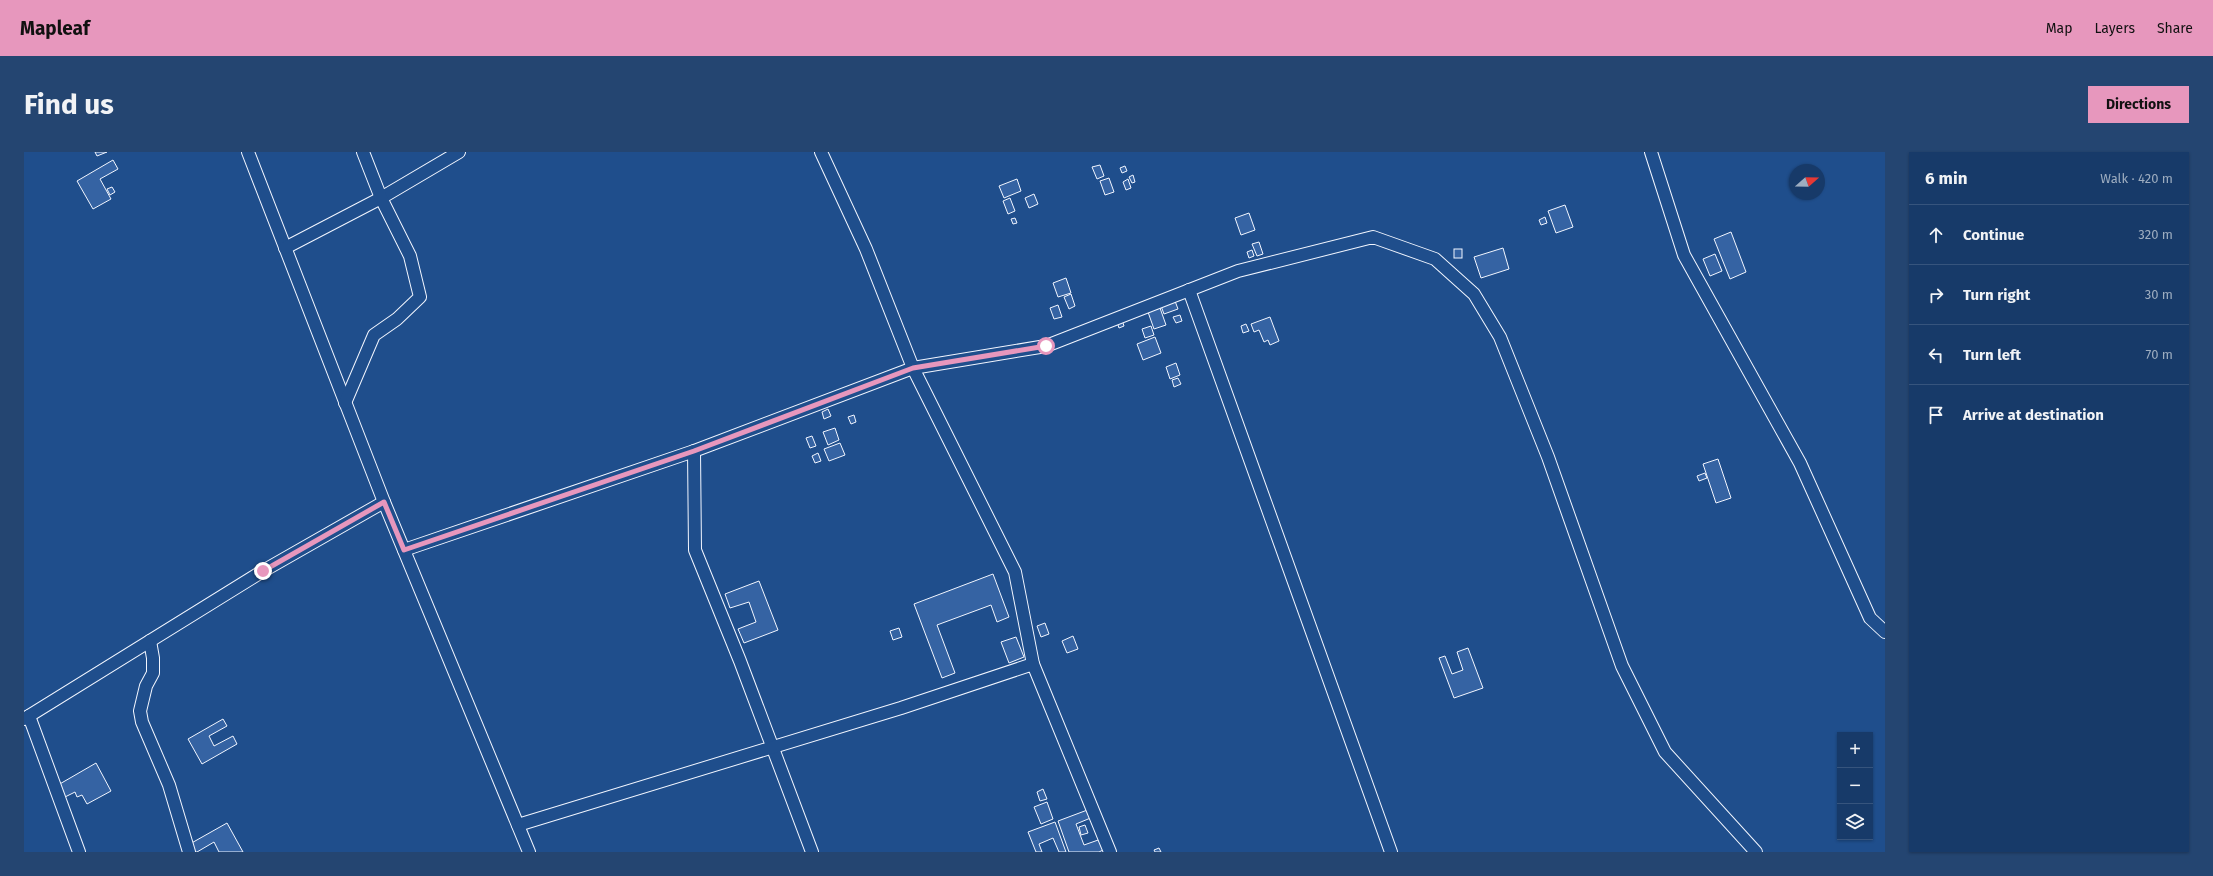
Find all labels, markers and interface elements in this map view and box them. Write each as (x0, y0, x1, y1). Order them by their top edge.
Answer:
text: Mapleaf (20, 17, 90, 40)
text: Map (2046, 20, 2072, 37)
text: Layers (2094, 20, 2135, 37)
text: Share (2157, 20, 2193, 37)
button: Directions (2088, 86, 2189, 123)
text: Find us (24, 88, 114, 121)
north arrow (1789, 164, 1825, 200)
text: 6 min (1925, 168, 1968, 189)
text: Walk · 420 m (2100, 171, 2173, 186)
icon: ahead (1925, 224, 1947, 246)
text: Continue (1963, 226, 2024, 244)
text: 320 m (2138, 227, 2173, 242)
icon: right (1925, 284, 1947, 306)
text: Turn right (1963, 286, 2030, 304)
text: 30 m (2145, 287, 2173, 302)
route start (1037, 337, 1055, 355)
icon: left (1925, 344, 1947, 366)
text: Turn left (1963, 346, 2021, 364)
text: 70 m (2146, 347, 2173, 362)
icon: arrive (1925, 404, 1947, 426)
text: Arrive at destination (1963, 406, 2104, 424)
route end (254, 562, 272, 580)
map controls (1837, 732, 1873, 840)
button: + (1837, 732, 1873, 768)
button: − (1837, 768, 1873, 804)
button: layers (1837, 804, 1873, 840)

